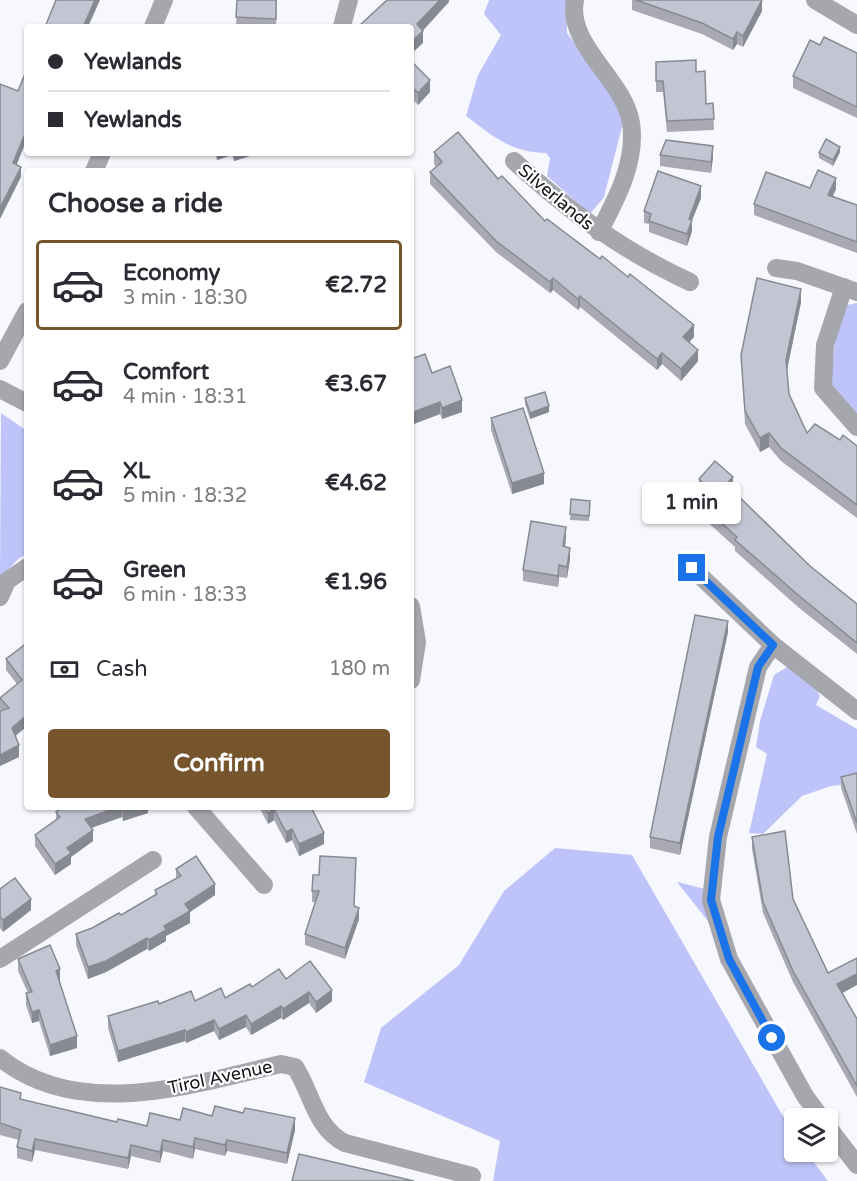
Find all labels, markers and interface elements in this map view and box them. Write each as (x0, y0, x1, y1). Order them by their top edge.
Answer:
text: Yewlands (84, 49, 182, 75)
text: Yewlands (84, 107, 182, 133)
street label: Silverlands (514, 159, 598, 235)
text: Choose a ride (48, 187, 223, 220)
icon: car (51, 258, 105, 312)
text: Economy (123, 260, 220, 286)
text: €2.72 (325, 272, 387, 298)
text: 3 min · 18:30 (123, 286, 247, 310)
icon: car (51, 357, 105, 411)
text: Comfort (123, 359, 209, 385)
text: €3.67 (325, 371, 387, 397)
text: 4 min · 18:31 (123, 385, 247, 409)
icon: car (51, 456, 105, 510)
text: XL (123, 458, 150, 484)
text: €4.62 (325, 470, 387, 496)
callout: 1 min (642, 481, 742, 523)
text: 5 min · 18:32 (123, 484, 247, 508)
text: 1 min (665, 491, 718, 515)
route end (678, 554, 705, 581)
icon: car (51, 555, 105, 609)
text: Green (123, 557, 186, 583)
text: €1.96 (325, 569, 387, 595)
text: 6 min · 18:33 (123, 583, 247, 607)
icon: cash (48, 653, 81, 686)
text: Cash (96, 656, 148, 682)
text: 180 m (329, 657, 390, 681)
button: Confirm (48, 729, 390, 798)
route start (758, 1024, 785, 1051)
street label: Tirol Avenue (166, 1055, 274, 1099)
map controls (784, 1108, 838, 1162)
button: layers (784, 1108, 838, 1162)

